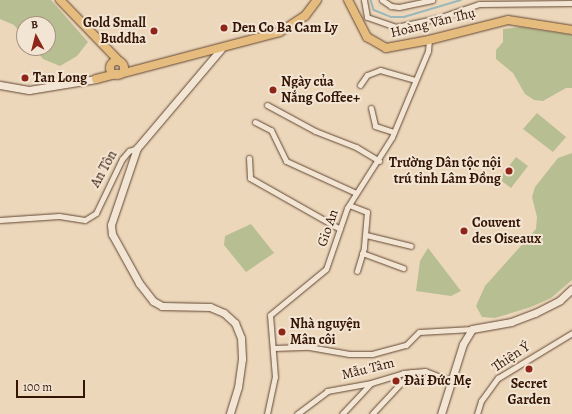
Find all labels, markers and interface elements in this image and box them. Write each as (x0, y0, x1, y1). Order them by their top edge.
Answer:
street label: Hoàng Văn Thụ (389, 4, 477, 42)
place label: Gold Small Buddha (83, 15, 146, 48)
north arrow (16, 16, 56, 56)
text: B (30, 17, 39, 32)
place label: Den Co Ba Cam Ly (232, 20, 338, 36)
marker: Den Co Ba Cam Ly (219, 23, 229, 33)
marker: Gold Small Buddha (149, 26, 159, 36)
place label: Tan Long (33, 70, 87, 86)
marker: Tan Long (20, 73, 30, 83)
place label: Ngày của Nắng Coffee+ (281, 74, 360, 106)
marker: Ngày của Nắng Coffee+ (268, 85, 278, 95)
street label: An Tôn (87, 148, 121, 190)
place label: Trường Dân tộc nội trú tỉnh Lâm Đồng (389, 155, 501, 188)
marker: Trường Dân tộc nội trú tỉnh Lâm Đồng (504, 166, 514, 176)
street label: Gio An (314, 207, 342, 249)
place label: Couvent des Oiseaux (472, 215, 541, 248)
marker: Couvent des Oiseaux (459, 226, 469, 236)
place label: Nhà nguyện Mân côi (290, 316, 360, 348)
marker: Nhà nguyện Mân côi (277, 327, 287, 337)
street label: Thiện Ý (489, 338, 533, 376)
street label: Mẫu Tâm (340, 354, 396, 384)
marker: Secret Garden (524, 364, 534, 374)
scale bar (18, 372, 87, 398)
place label: Đài Đức Mẹ (404, 373, 471, 389)
marker: Đài Đức Mẹ (391, 376, 401, 386)
place label: Secret Garden (507, 376, 551, 408)
text: 100 m (23, 379, 52, 395)

